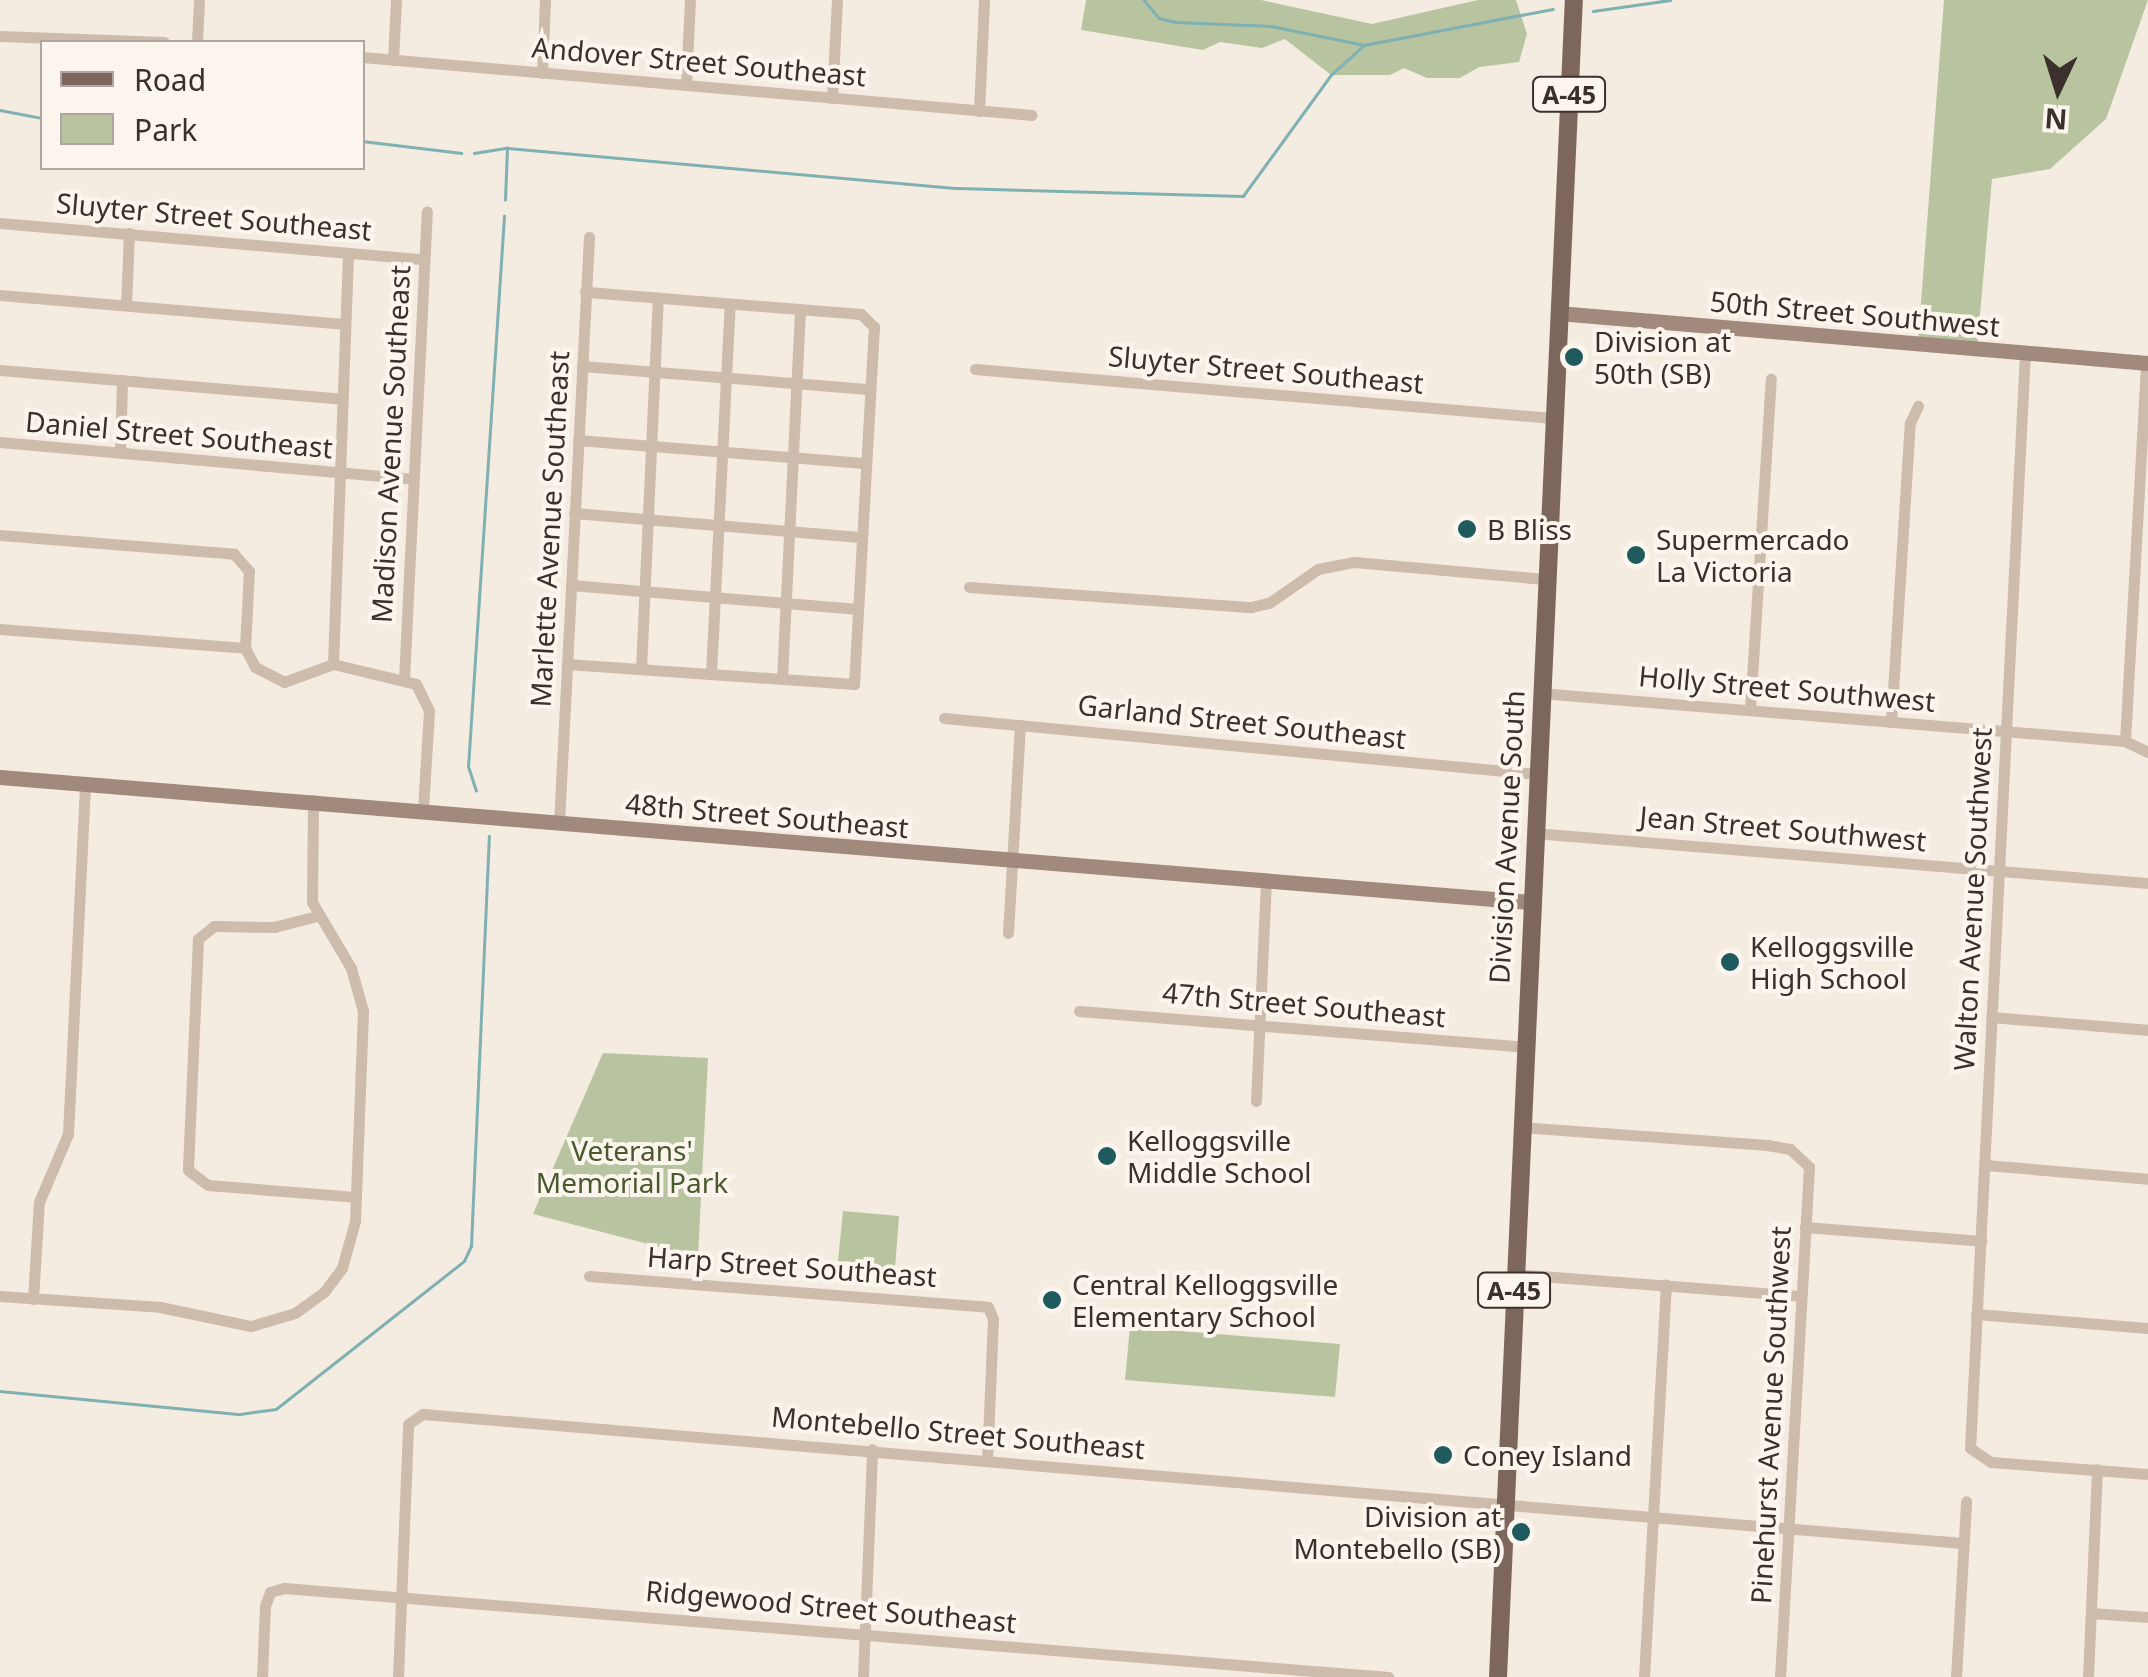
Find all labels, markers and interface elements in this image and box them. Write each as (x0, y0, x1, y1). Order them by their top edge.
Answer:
street label: Andover Street Southeast (531, 30, 867, 92)
legend (40, 40, 365, 170)
north arrow (2008, 40, 2108, 140)
text: Road (134, 59, 206, 100)
road number: A-45 (1532, 74, 1606, 114)
text: N (2043, 100, 2069, 140)
text: Park (134, 109, 197, 150)
street label: Sluyter Street Southeast (55, 185, 373, 247)
street label: Madison Avenue Southeast (364, 264, 416, 624)
street label: 50th Street Southwest (1709, 284, 2001, 342)
place label: Division at 50th (SB) (1594, 324, 1731, 390)
street label: Sluyter Street Southeast (1107, 338, 1425, 400)
marker: Division at 50th (SB) (1563, 346, 1585, 368)
street label: Marlette Avenue Southeast (523, 350, 575, 708)
street label: Daniel Street Southeast (24, 404, 334, 464)
place label: B Bliss (1487, 512, 1572, 546)
marker: B Bliss (1456, 518, 1478, 540)
place label: Supermercado La Victoria (1656, 522, 1850, 588)
marker: Supermercado La Victoria (1625, 544, 1647, 566)
street label: Holly Street Southwest (1637, 658, 1937, 718)
street label: Garland Street Southeast (1076, 687, 1408, 755)
street label: Division Avenue South (1482, 689, 1530, 985)
street label: Walton Avenue Southwest (1946, 726, 1998, 1072)
street label: 48th Street Southeast (624, 786, 910, 844)
street label: Jean Street Southwest (1638, 799, 1928, 857)
place label: Kelloggsville High School (1750, 929, 1914, 995)
marker: Kelloggsville High School (1719, 951, 1741, 973)
street label: 47th Street Southeast (1161, 975, 1447, 1033)
place label: Kelloggsville Middle School (1127, 1123, 1312, 1189)
park label: Veterans' Memorial Park (536, 1133, 728, 1199)
marker: Kelloggsville Middle School (1096, 1145, 1118, 1167)
street label: Pinehurst Avenue Southwest (1743, 1225, 1797, 1605)
street label: Harp Street Southeast (646, 1239, 938, 1293)
place label: Central Kelloggsville Elementary School (1072, 1267, 1338, 1333)
road number: A-45 (1476, 1270, 1552, 1310)
marker: Central Kelloggsville Elementary School (1041, 1289, 1063, 1311)
street label: Montebello Street Southeast (770, 1399, 1146, 1465)
place label: Coney Island (1463, 1438, 1632, 1472)
marker: Coney Island (1432, 1444, 1454, 1466)
place label: Division at Montebello (SB) (1293, 1499, 1501, 1565)
marker: Division at Montebello (SB) (1510, 1521, 1532, 1543)
street label: Ridgewood Street Southeast (644, 1573, 1018, 1639)

